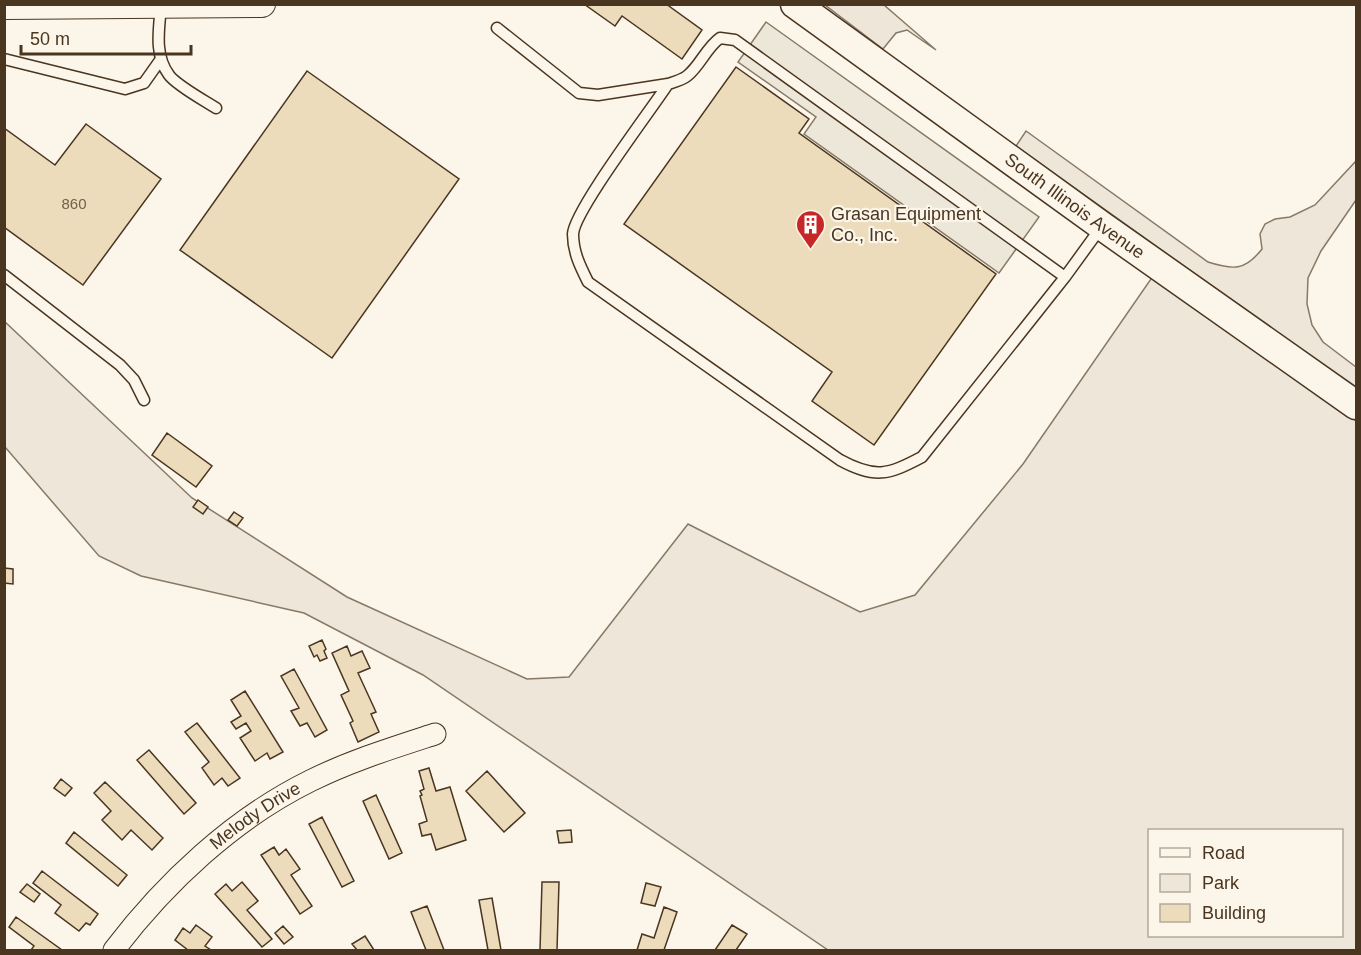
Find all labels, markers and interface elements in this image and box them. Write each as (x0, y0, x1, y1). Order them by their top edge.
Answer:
scale bar (21, 18, 190, 56)
text: 50 m (30, 29, 70, 49)
street label: South Illinois Avenue (1001, 149, 1148, 263)
house number: 860 (61, 195, 87, 212)
place label: Grasan Equipment Co., Inc. (831, 204, 981, 245)
building icon: Grasan Equipment Co., Inc. (794, 208, 826, 250)
street label: Melody Drive (206, 778, 304, 854)
legend (1148, 829, 1343, 937)
text: Road (1202, 843, 1245, 863)
text: Park (1202, 873, 1240, 893)
text: Building (1202, 903, 1266, 923)

